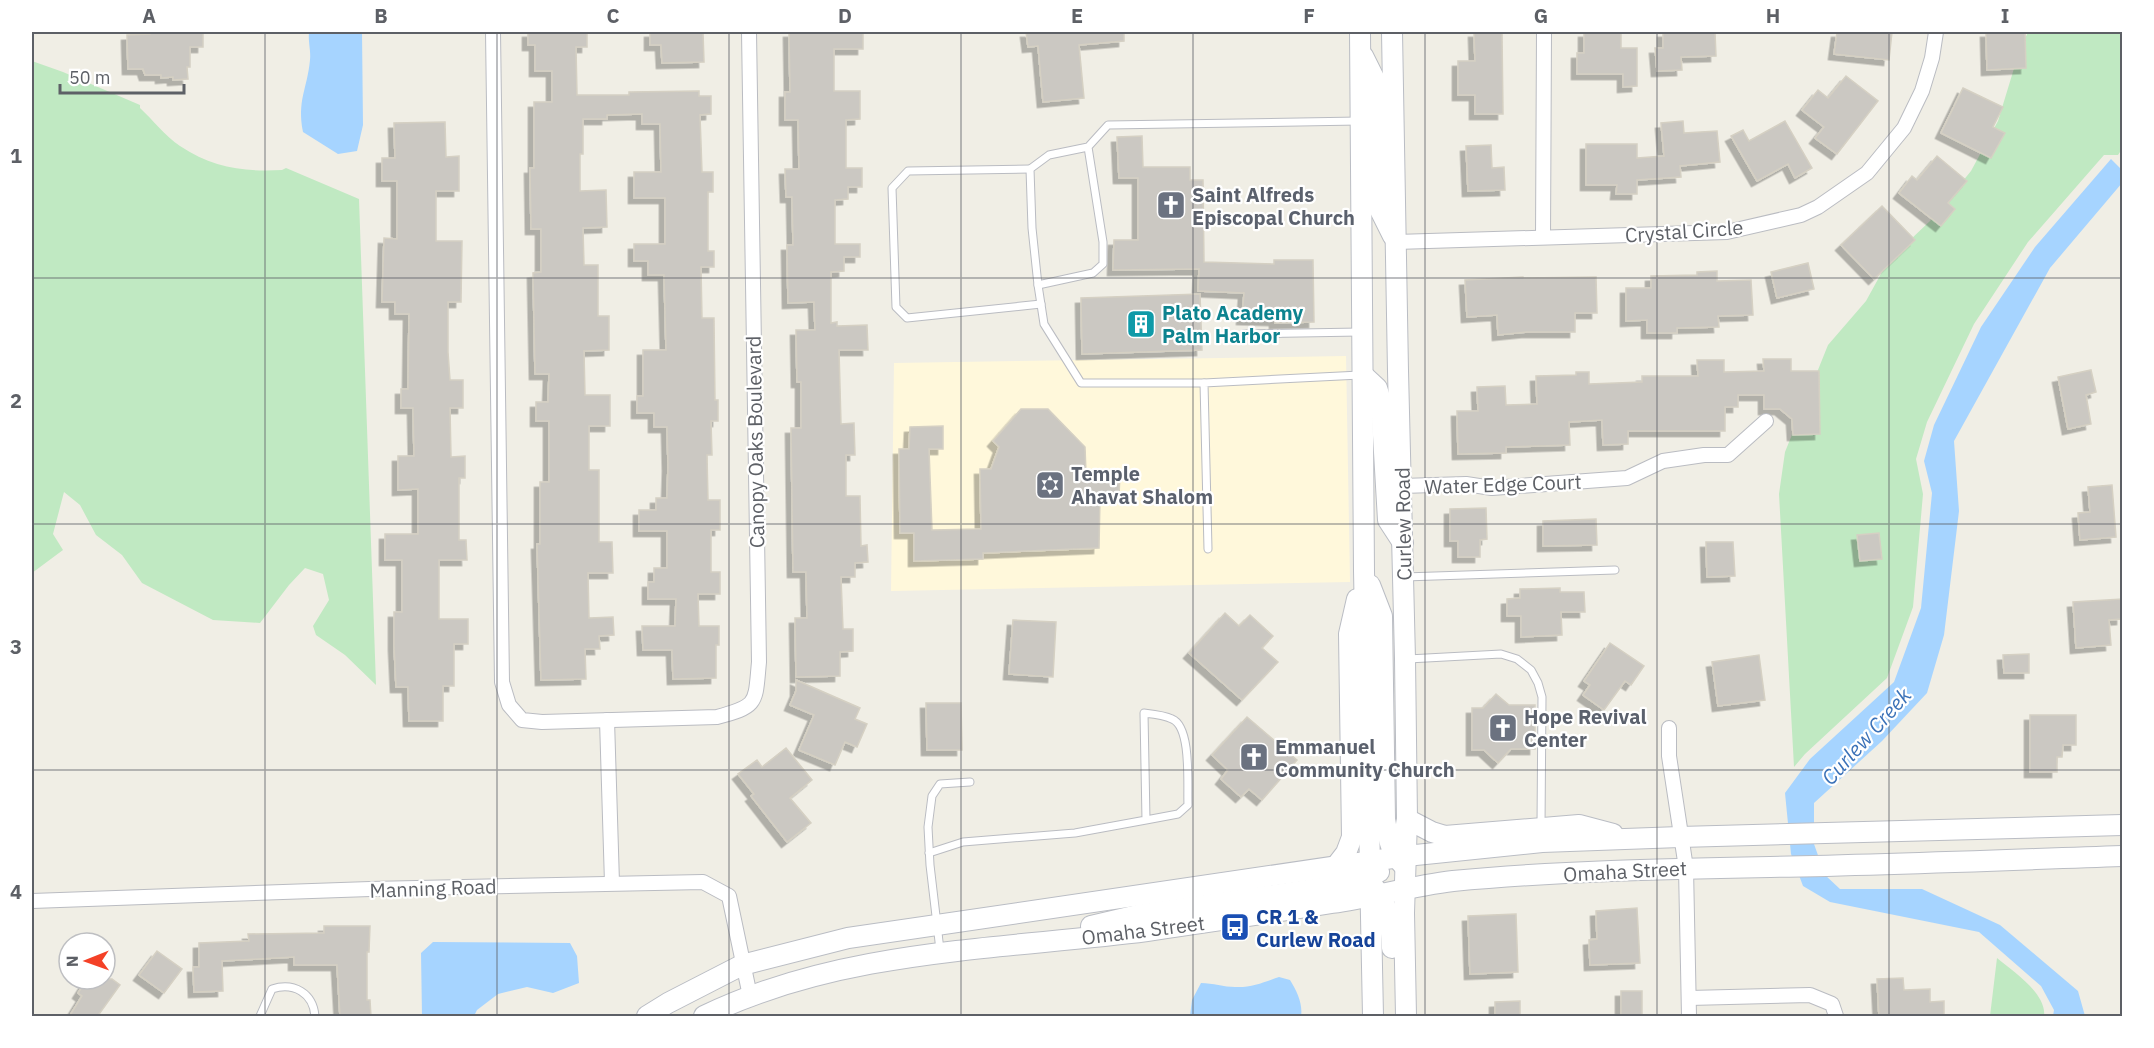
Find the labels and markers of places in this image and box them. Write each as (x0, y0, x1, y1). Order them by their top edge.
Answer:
place label: Saint Alfreds Episcopal Church (1192, 181, 1355, 231)
church icon: Saint Alfreds Episcopal Church (1155, 189, 1187, 221)
place label: Plato Academy Palm Harbor (1162, 299, 1304, 349)
building icon: Plato Academy Palm Harbor (1125, 308, 1157, 340)
place label: Temple Ahavat Shalom (1071, 460, 1213, 510)
synagogue icon: Temple Ahavat Shalom (1034, 469, 1066, 501)
place label: Hope Revival Center (1524, 703, 1647, 753)
church icon: Hope Revival Center (1487, 712, 1519, 744)
place label: Emmanuel Community Church (1275, 733, 1455, 783)
church icon: Emmanuel Community Church (1238, 741, 1270, 773)
place label: CR 1 & Curlew Road (1256, 903, 1376, 953)
bus stop icon: CR 1 & Curlew Road (1219, 911, 1251, 943)

